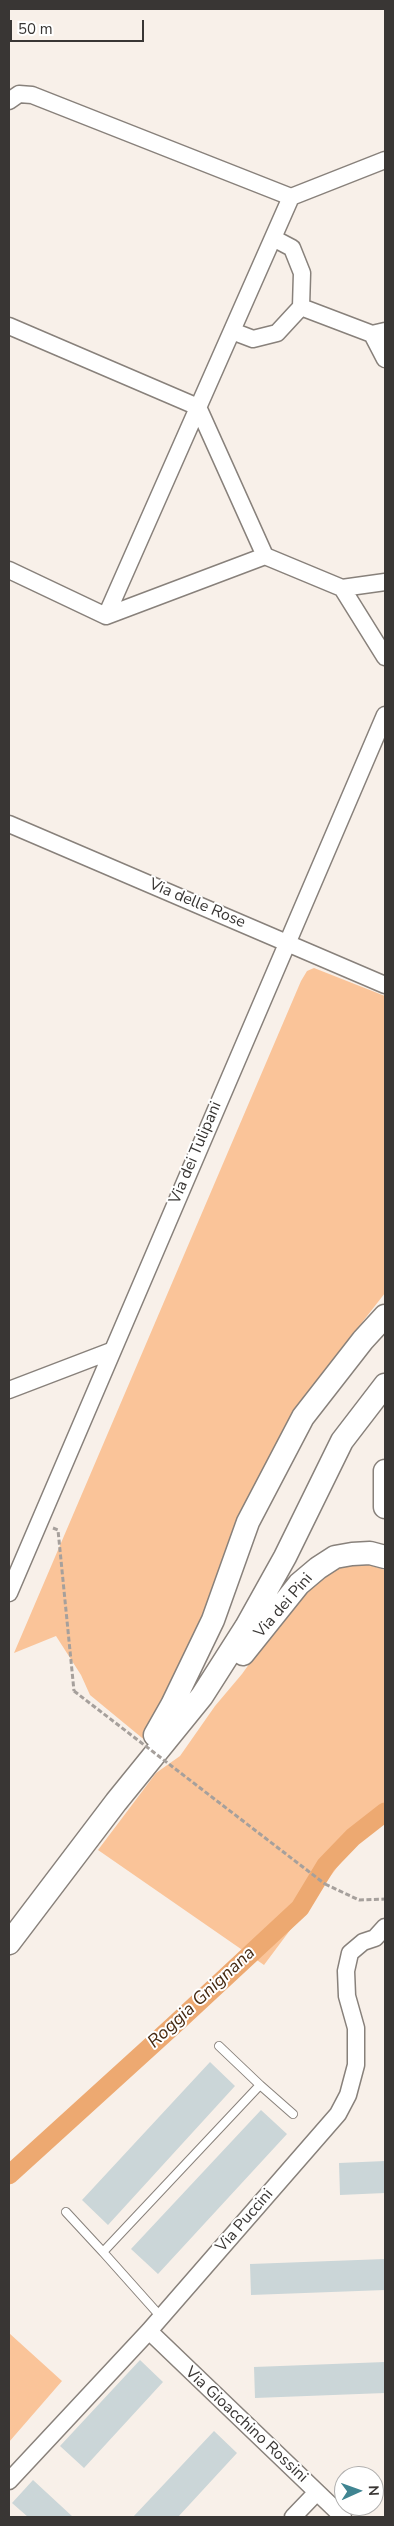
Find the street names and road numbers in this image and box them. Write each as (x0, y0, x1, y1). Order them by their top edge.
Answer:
street label: Via delle Rose (146, 875, 248, 933)
street label: Via dei Tulipani (166, 1099, 226, 1207)
street label: Via dei Pini (251, 1570, 317, 1642)
street label: Via Puccini (212, 2185, 278, 2257)
street label: Via Gioacchino Rossini (181, 2363, 311, 2487)

